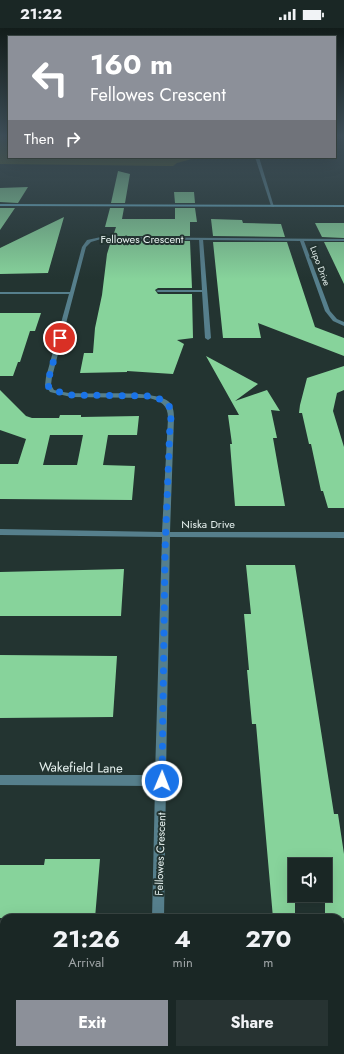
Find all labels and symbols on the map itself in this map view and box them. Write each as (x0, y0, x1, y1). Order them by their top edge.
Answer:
street label: Fellowes Crescent (100, 231, 184, 247)
street label: Lupo Drive (307, 244, 334, 288)
pin (43, 321, 77, 355)
street label: Niska Drive (181, 516, 235, 532)
street label: Wakefield Lane (39, 757, 123, 778)
position arrow (141, 760, 183, 802)
street label: Fellowes Crescent (151, 812, 169, 896)

